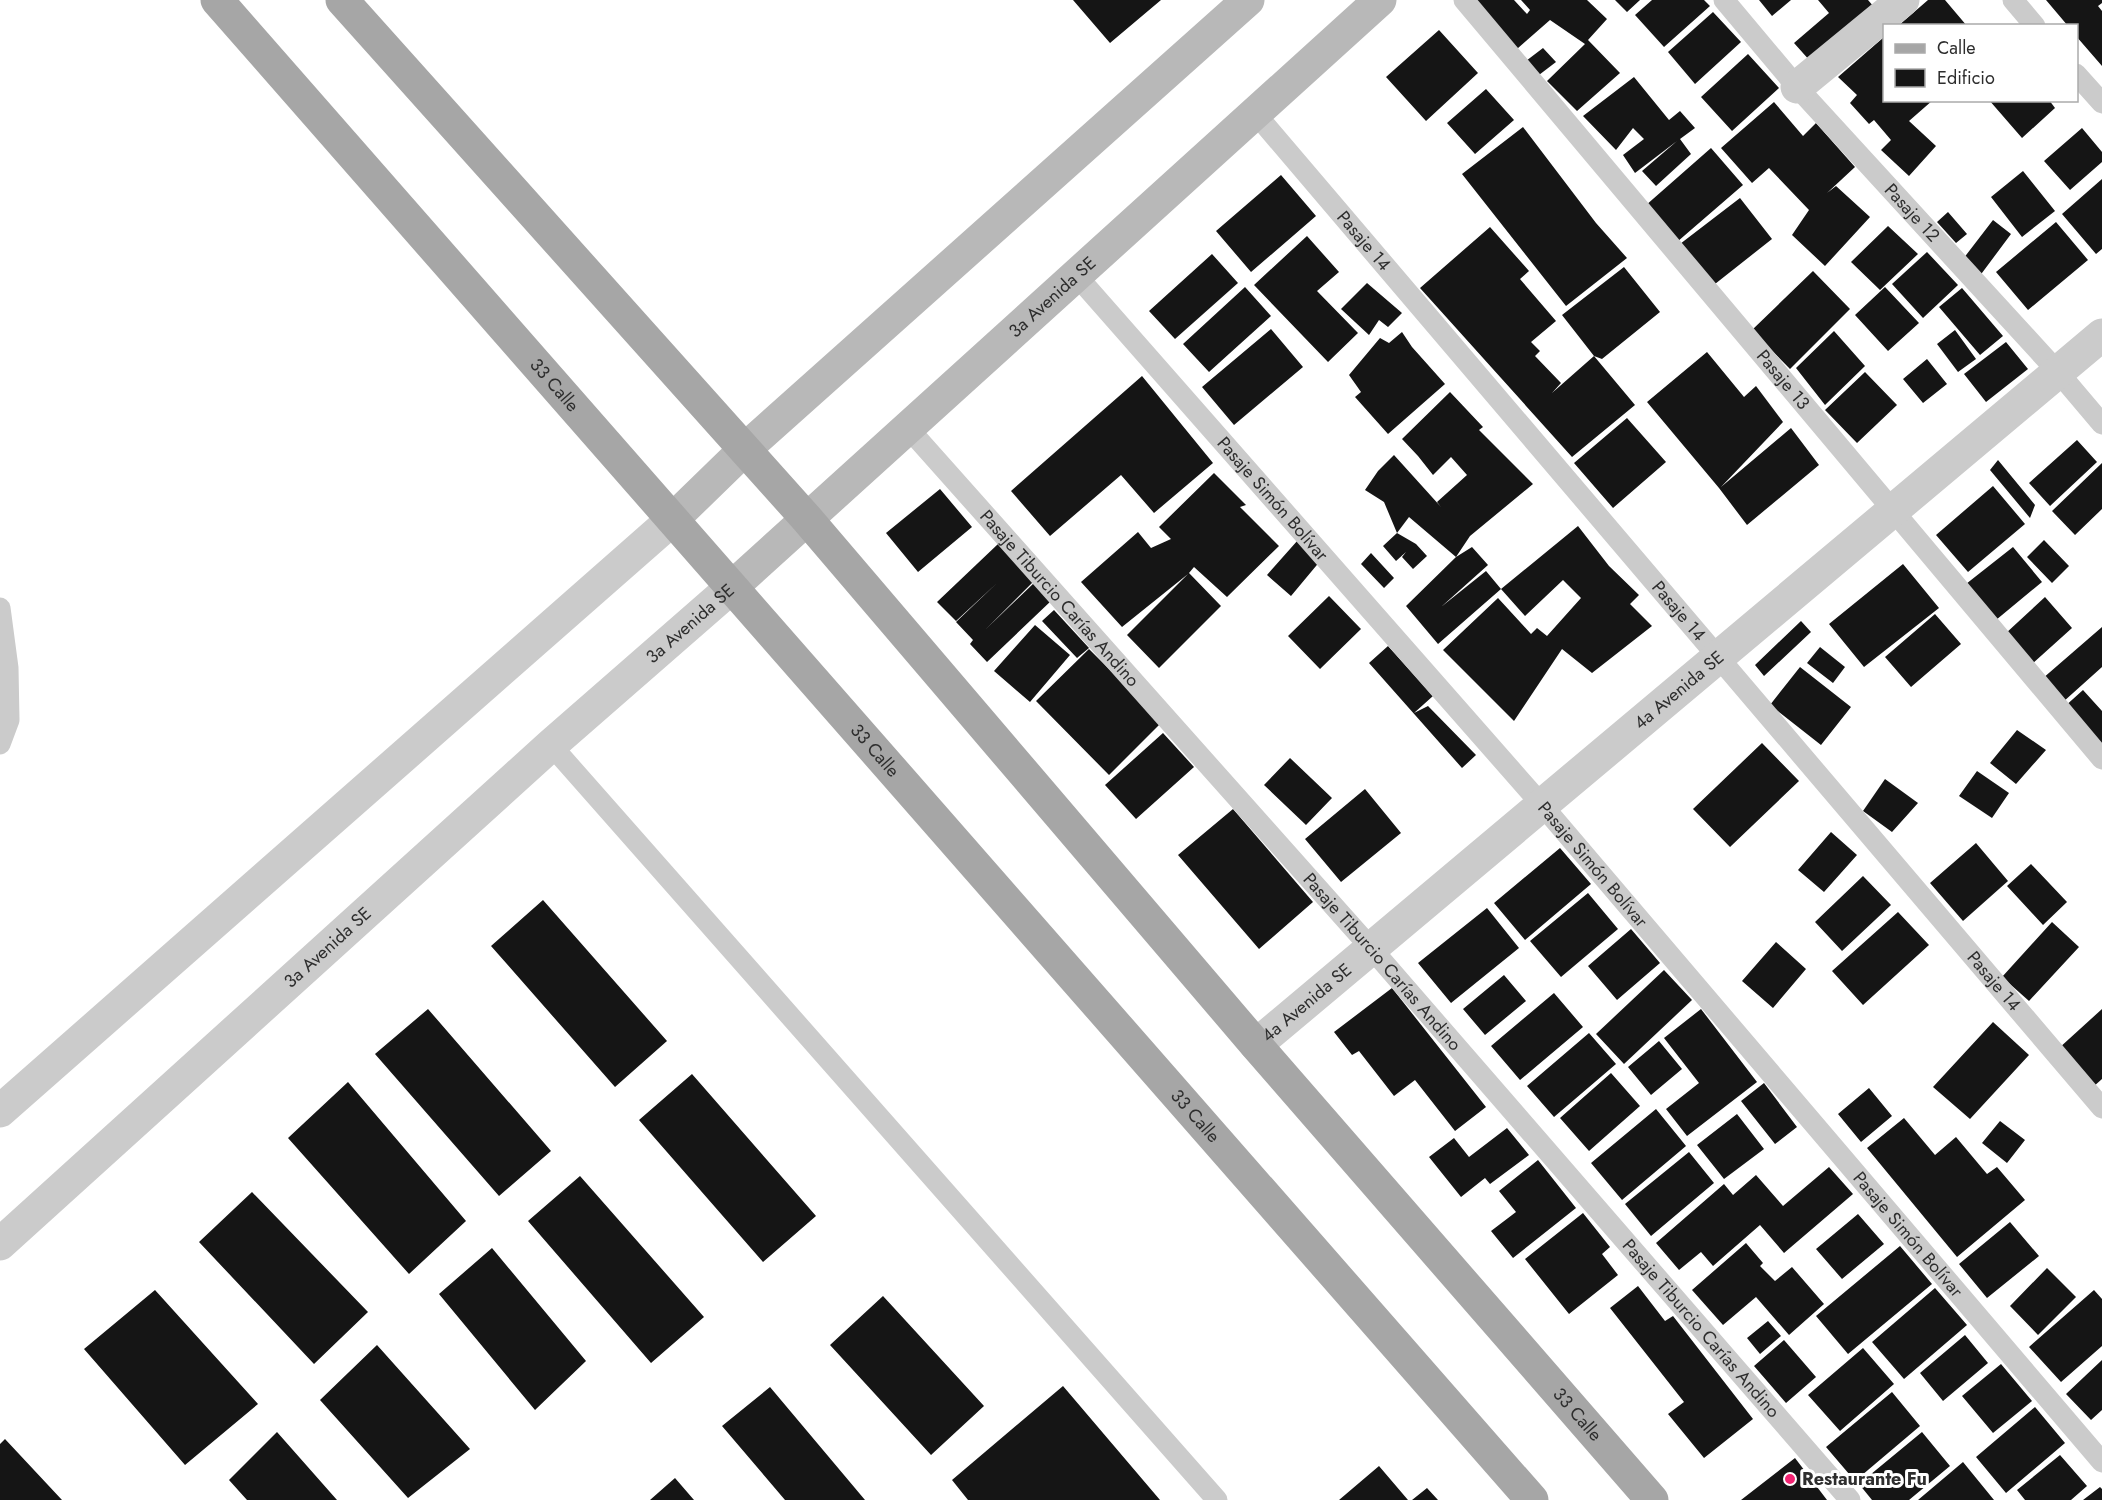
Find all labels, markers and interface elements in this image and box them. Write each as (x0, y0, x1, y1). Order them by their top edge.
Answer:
legend (1883, 24, 2078, 102)
text: Calle (1937, 35, 1976, 61)
text: Edificio (1937, 65, 1995, 91)
street label: Pasaje 12 (1878, 178, 1946, 248)
street label: Pasaje 14 (1331, 205, 1397, 277)
street label: 3a Avenida SE (1003, 250, 1102, 344)
street label: Pasaje 13 (1750, 344, 1816, 415)
street label: 33 Calle (524, 353, 585, 417)
street label: Pasaje Simón Bolívar (1211, 431, 1335, 567)
street label: Pasaje Tiburcio Carías Andino (974, 504, 1146, 693)
street label: Pasaje 14 (1646, 575, 1712, 647)
street label: 3a Avenida SE (640, 578, 740, 670)
street label: 4a Avenida SE (1628, 645, 1730, 736)
street label: 33 Calle (844, 718, 906, 783)
street label: Pasaje Simón Bolívar (1532, 796, 1654, 934)
street label: Pasaje Tiburcio Carías Andino (1297, 867, 1468, 1057)
street label: 3a Avenida SE (278, 901, 377, 994)
street label: Pasaje 14 (1961, 945, 2027, 1017)
street label: 4a Avenida SE (1256, 957, 1357, 1048)
street label: 33 Calle (1165, 1083, 1226, 1148)
street label: Pasaje Simón Bolívar (1847, 1166, 1970, 1304)
street label: Pasaje Tiburcio Carías Andino (1616, 1233, 1786, 1424)
street label: 33 Calle (1547, 1382, 1608, 1447)
place label: Restaurante Fu (1802, 1466, 1927, 1492)
marker: Restaurante Fu (1783, 1472, 1797, 1486)

